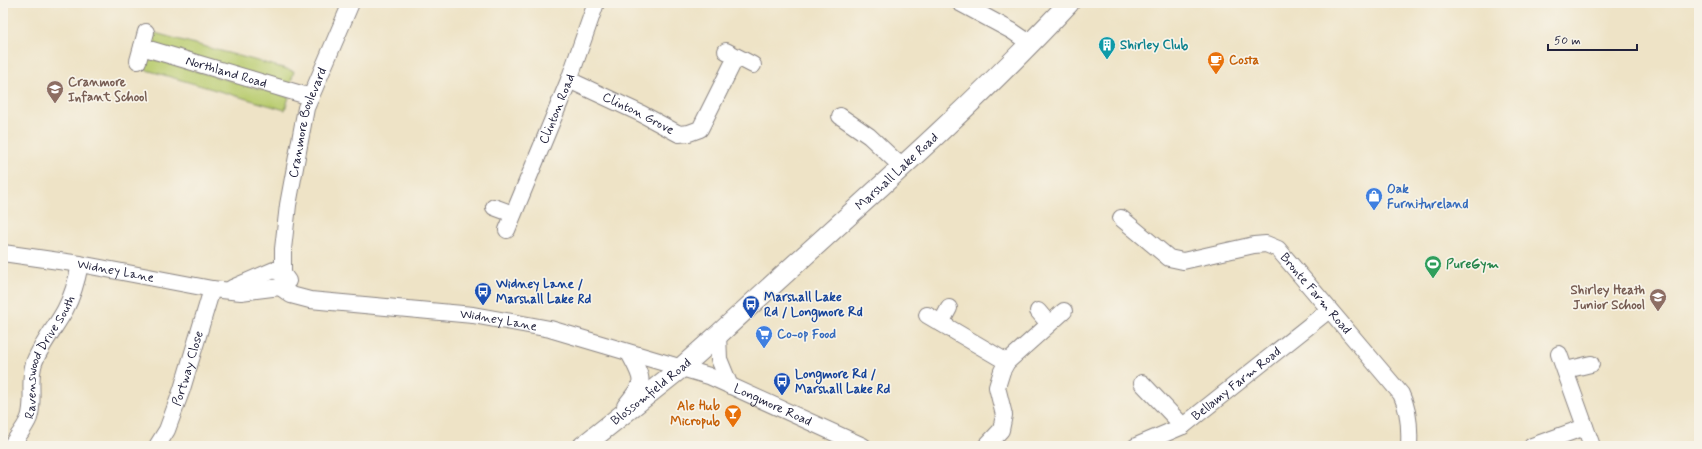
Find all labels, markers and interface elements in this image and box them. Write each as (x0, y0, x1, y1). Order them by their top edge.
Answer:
scale bar (1548, 26, 1637, 52)
text: 50 m (1554, 33, 1581, 49)
building icon: Shirley Club (1097, 35, 1117, 60)
place label: Shirley Club (1120, 37, 1188, 54)
cafe icon: Costa (1206, 50, 1226, 75)
street label: Northland Road (184, 52, 269, 92)
place label: Costa (1229, 52, 1260, 69)
street label: Cranmore Boulevard (285, 65, 331, 179)
street label: Clinton Road (535, 72, 579, 147)
place label: Cranmore Infant School (68, 74, 147, 106)
school or university icon: Cranmore Infant School (45, 79, 65, 104)
street label: Clinton Grove (600, 88, 677, 138)
street label: Marshall Lake Road (852, 129, 942, 214)
place label: Oak Furnitureland (1387, 181, 1468, 213)
shop icon: Oak Furnitureland (1364, 186, 1384, 211)
street label: Bronte Farm Road (1276, 249, 1355, 338)
sports icon: PureGym (1423, 254, 1443, 279)
street label: Widney Lane (76, 255, 156, 286)
place label: PureGym (1446, 256, 1499, 273)
place label: Widney Lane / Marshall Lake Rd (495, 276, 592, 308)
bus stop icon: Widney Lane / Marshall Lake Rd (473, 281, 493, 306)
place label: Shirley Heath Junior School (1570, 282, 1645, 314)
school or university icon: Shirley Heath Junior School (1648, 287, 1668, 312)
place label: Marshall Lake Rd / Longmore Rd (764, 289, 863, 323)
street label: Ravenswood Drive South (21, 293, 79, 421)
bus stop icon: Marshall Lake Rd / Longmore Rd (741, 294, 761, 319)
street label: Widney Lane (459, 305, 539, 335)
supermarket icon: Co-op Food (754, 324, 774, 349)
place label: Co-op Food (777, 326, 836, 343)
street label: Portway Close (168, 329, 208, 408)
street label: Bellamy Farm Road (1188, 343, 1284, 424)
street label: Blossomfield Road (607, 354, 695, 429)
place label: Longmore Rd / Marshall Lake Rd (795, 366, 891, 398)
bus stop icon: Longmore Rd / Marshall Lake Rd (772, 371, 792, 396)
street label: Longmore Road (731, 380, 814, 430)
place label: Ale Hub Micropub (670, 398, 720, 430)
bar icon: Ale Hub Micropub (723, 403, 743, 428)

